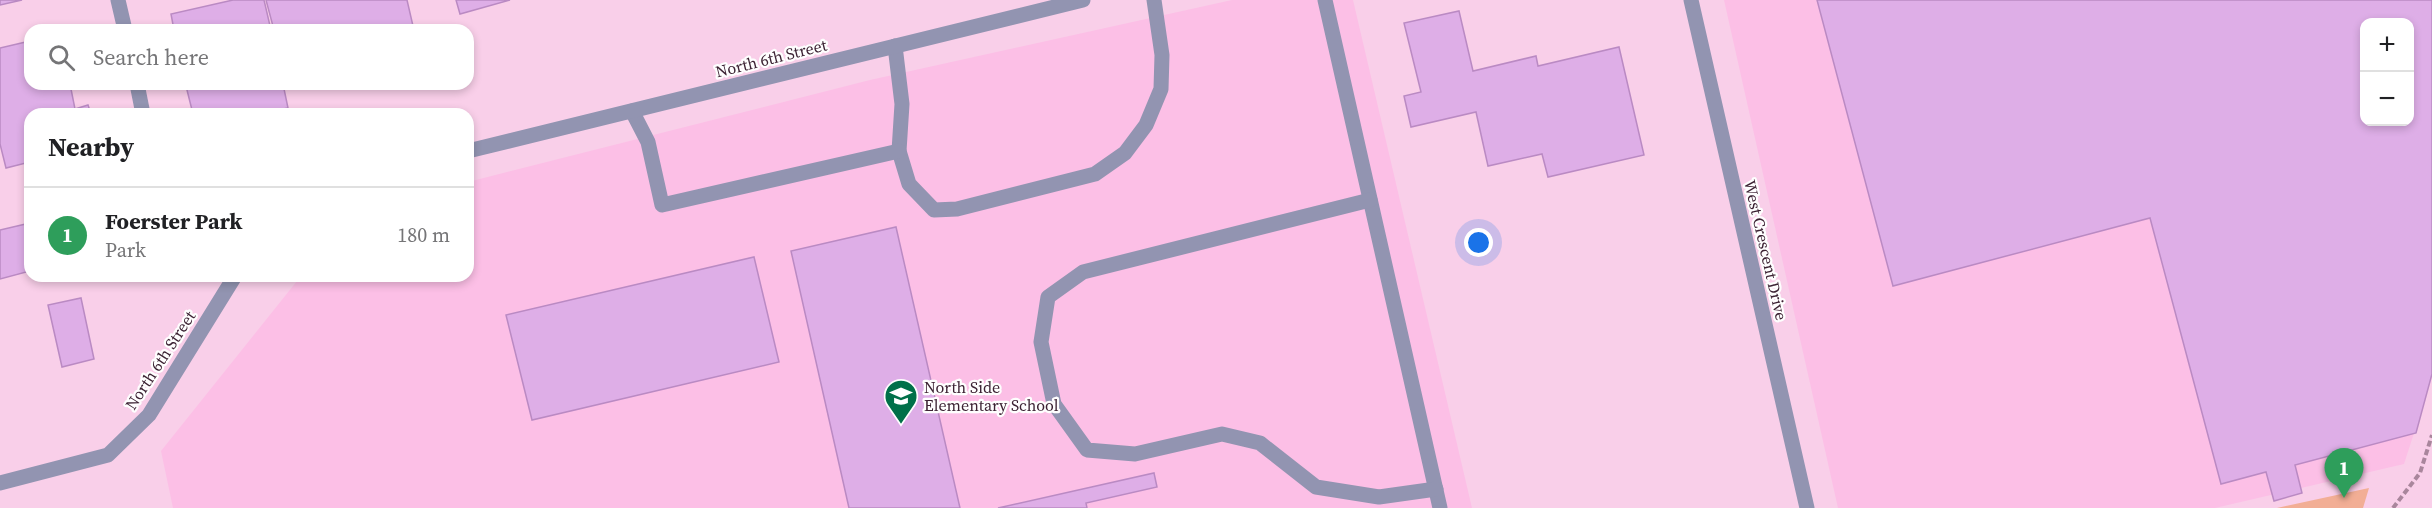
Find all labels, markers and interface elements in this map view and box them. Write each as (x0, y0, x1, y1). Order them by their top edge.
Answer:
map controls (2360, 18, 2414, 126)
button: + (2360, 18, 2414, 72)
search box (24, 24, 474, 90)
street label: North 6th Street (713, 33, 830, 82)
icon: search (45, 41, 78, 74)
text: Search here (93, 42, 209, 72)
button: − (2360, 72, 2414, 126)
text: Nearby (48, 129, 134, 165)
street label: West Crescent Drive (1739, 178, 1793, 322)
text: Foerster Park (105, 206, 242, 236)
text: 1 (62, 221, 73, 249)
text: 180 m (397, 221, 450, 249)
your location (1464, 228, 1493, 257)
text: Park (105, 236, 146, 264)
street label: North 6th Street (120, 306, 201, 414)
place label: North Side Elementary School (924, 376, 1059, 416)
school or university icon: North Side Elementary School (883, 378, 919, 425)
pin: 1 (2324, 448, 2364, 498)

